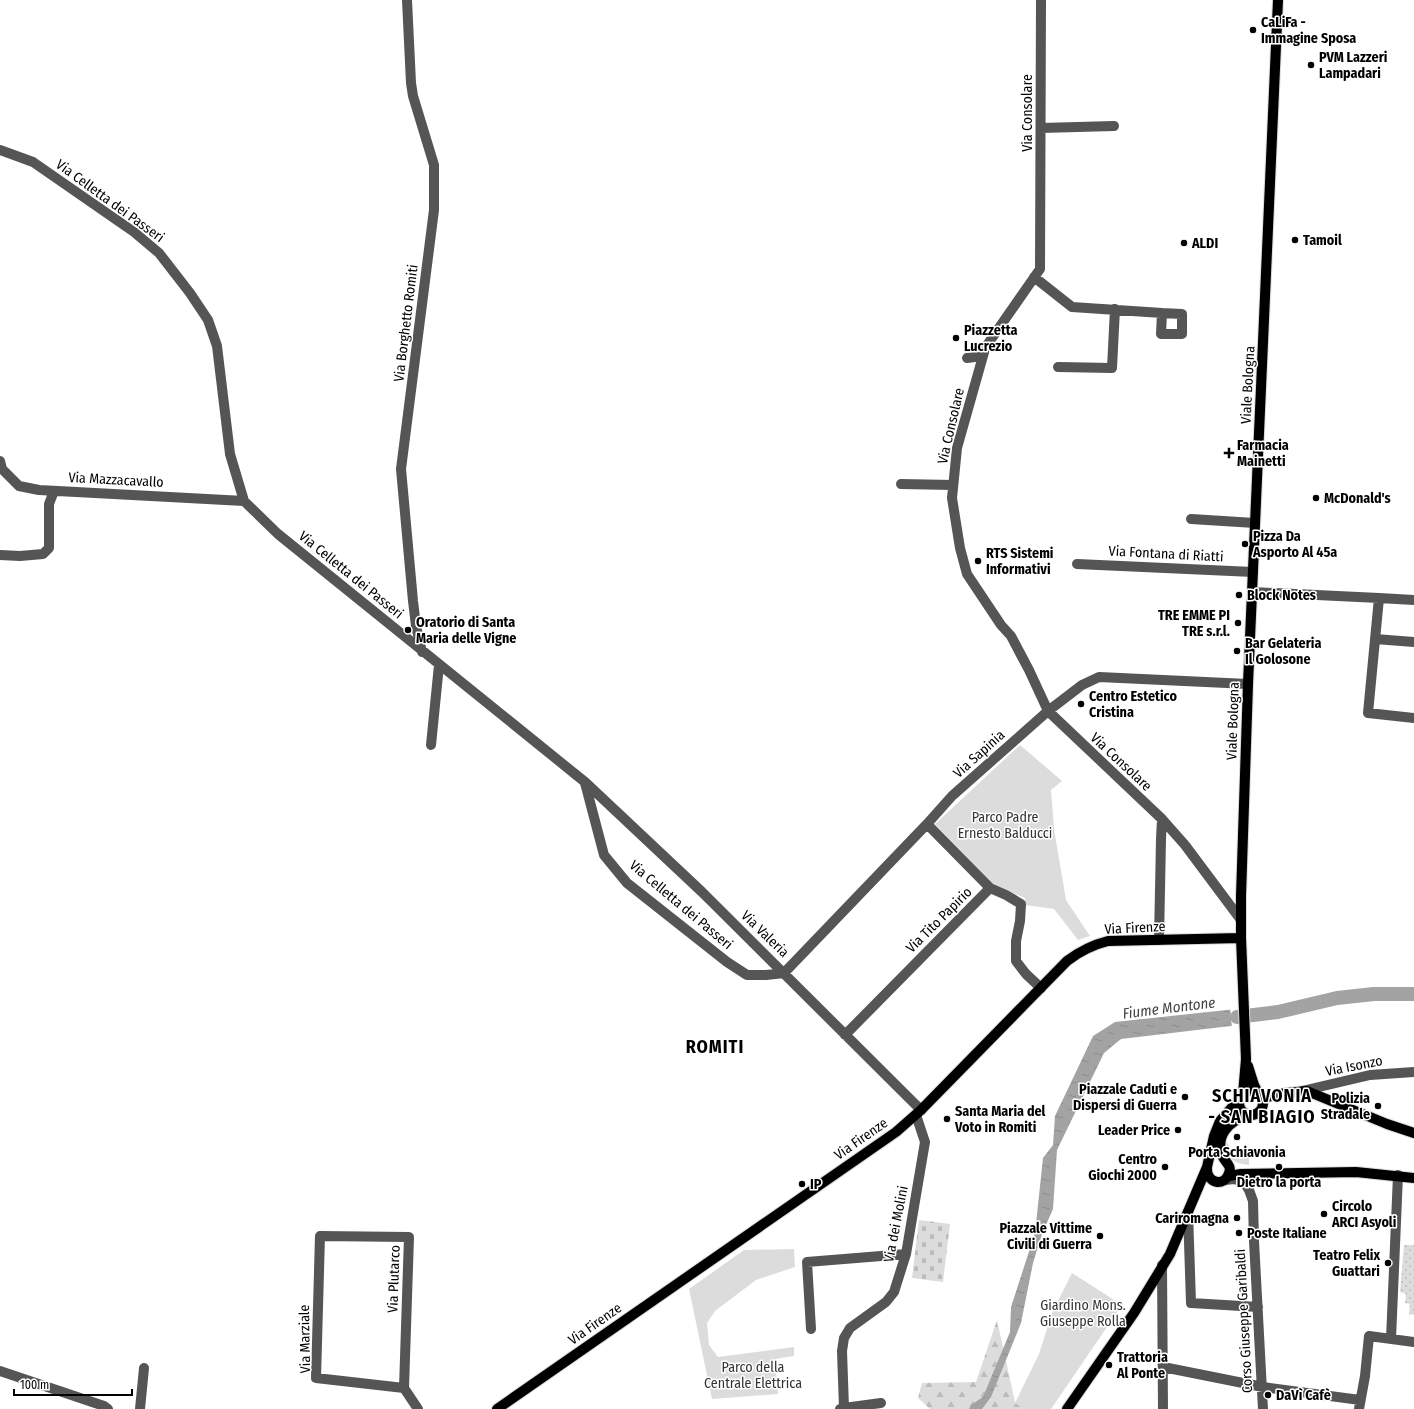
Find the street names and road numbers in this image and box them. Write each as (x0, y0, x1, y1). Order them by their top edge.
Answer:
street label: Via Consolare (1019, 74, 1036, 152)
street label: Via Celletta dei Passeri (53, 156, 167, 246)
street label: Via Borghetto Romiti (390, 263, 422, 383)
street label: Viale Bologna (1237, 345, 1259, 424)
street label: Via Consolare (934, 386, 968, 466)
street label: Via Mazzacavallo (68, 469, 164, 491)
street label: Via Celletta dei Passeri (295, 528, 407, 622)
street label: Via Fontana di Riatti (1108, 542, 1224, 566)
street label: Viale Bologna (1223, 682, 1243, 760)
street label: Via Sapinia (950, 726, 1008, 782)
street label: Via Consolare (1087, 729, 1155, 795)
street label: Via Celletta dei Passeri (626, 857, 736, 953)
street label: Via Tito Papirio (903, 884, 975, 956)
street label: Via Valeria (738, 907, 793, 961)
street label: Via Firenze (1104, 918, 1166, 938)
street label: Via Isonzo (1324, 1052, 1384, 1080)
street label: Via Firenze (831, 1114, 891, 1164)
street label: Via dei Molini (880, 1184, 912, 1264)
street label: Via Plutarco (384, 1245, 404, 1313)
street label: Corso Giuseppe Garibaldi (1232, 1248, 1256, 1394)
street label: Via Firenze (565, 1299, 625, 1349)
street label: Via Marziale (296, 1304, 314, 1373)

